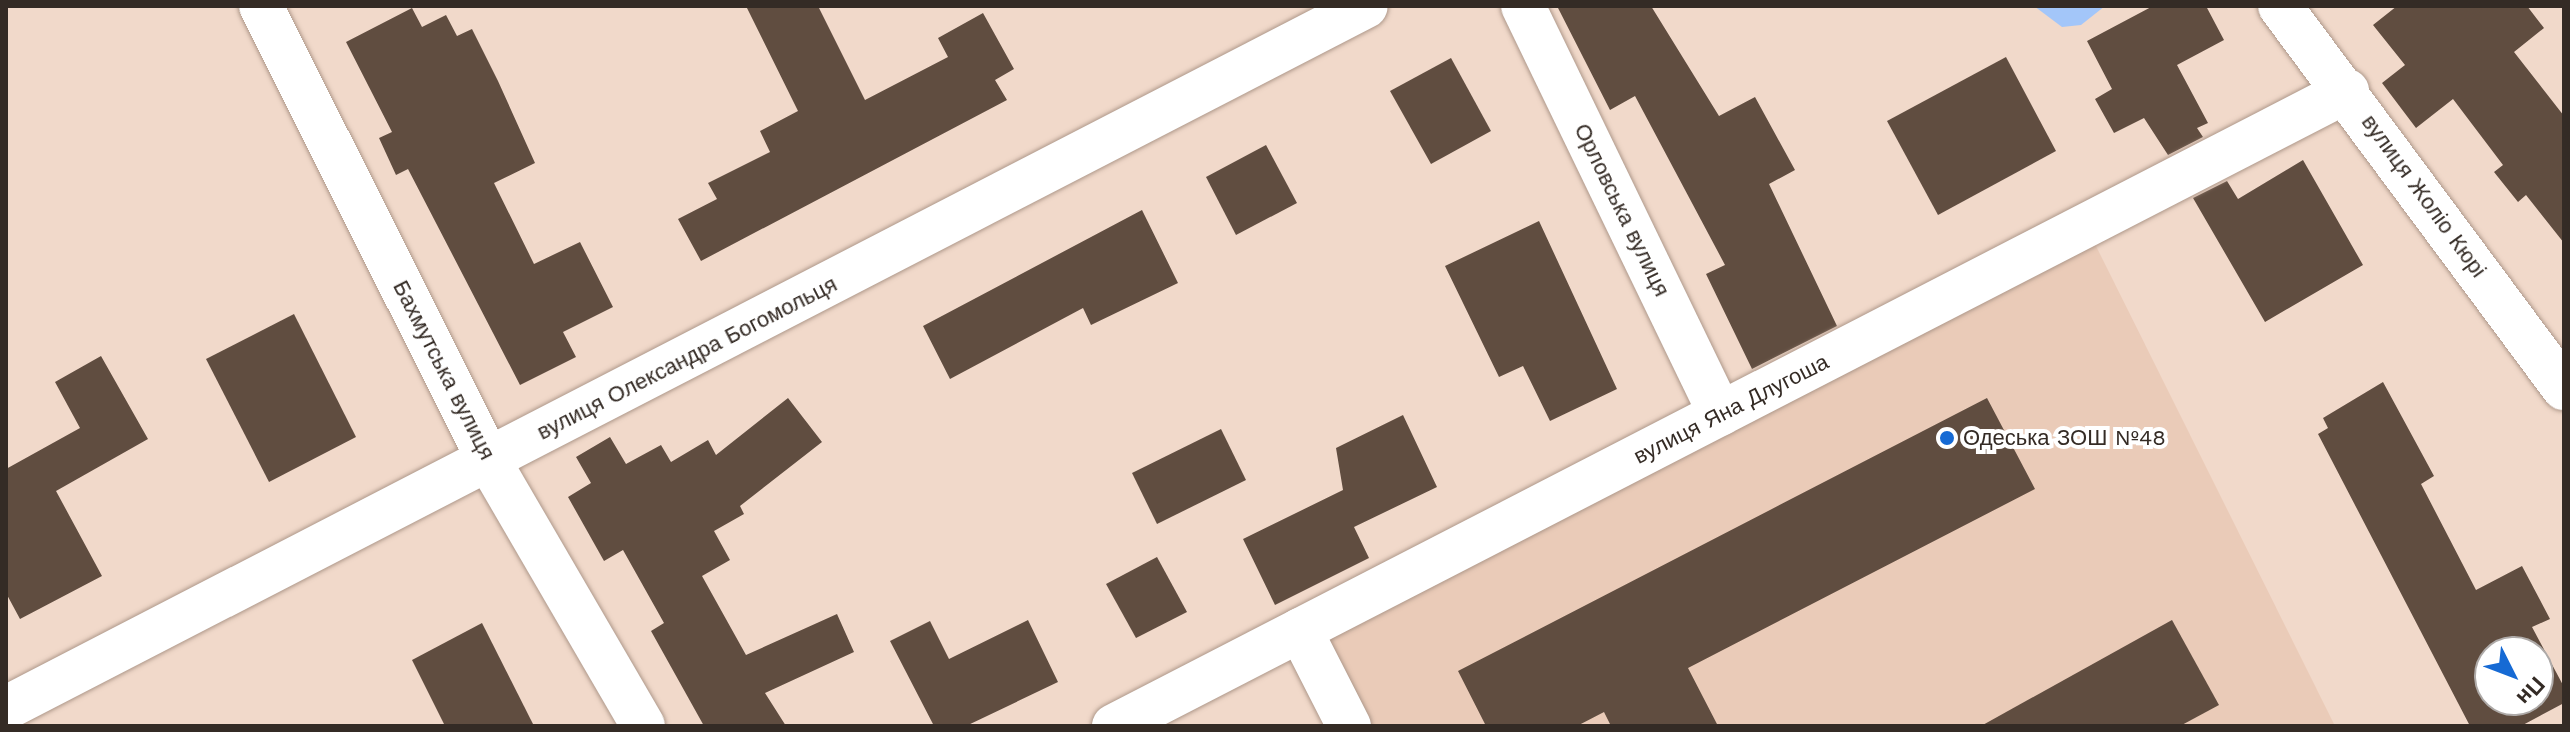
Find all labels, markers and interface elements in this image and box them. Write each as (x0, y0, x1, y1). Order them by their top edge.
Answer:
street label: вулиця Жоліо Кюрі (2356, 110, 2492, 282)
street label: Орловська вулиця (1569, 119, 1675, 301)
street label: вулиця Олександра Богомольця (533, 271, 841, 445)
street label: Бахмутська вулиця (387, 276, 501, 464)
street label: вулиця Яна Длугоша (1629, 348, 1833, 470)
place label: Одеська ЗОШ №48 (1963, 425, 2166, 451)
marker: Одеська ЗОШ №48 (1938, 429, 1956, 447)
north arrow (2474, 636, 2554, 716)
text: Пн (2512, 672, 2550, 710)

